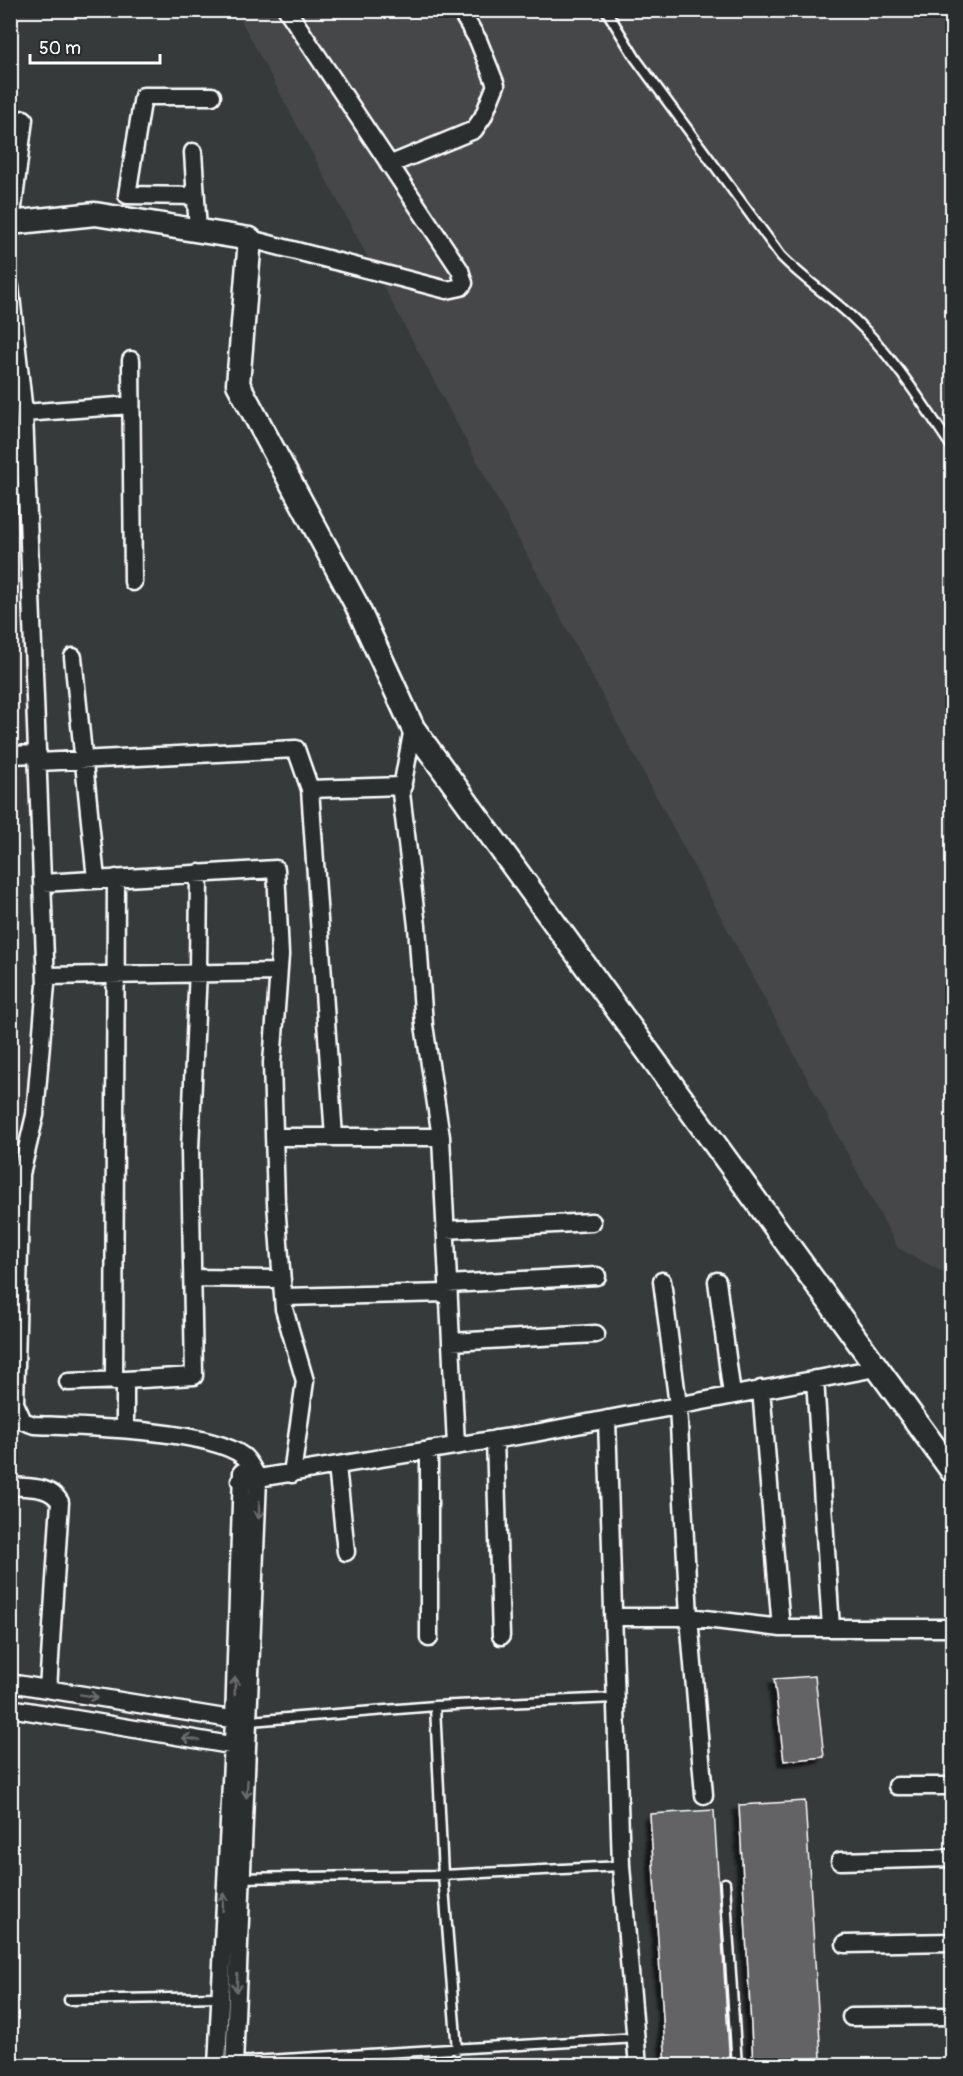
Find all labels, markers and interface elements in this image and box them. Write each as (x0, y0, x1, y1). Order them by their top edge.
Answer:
scale bar (30, 27, 160, 65)
text: 50 m (39, 37, 81, 60)
one-way arrow (253, 1500, 265, 1520)
one-way arrow (229, 1677, 240, 1697)
one-way arrow (79, 1691, 98, 1702)
one-way arrow (182, 1733, 202, 1744)
one-way arrow (241, 1778, 252, 1798)
one-way arrow (218, 1893, 229, 1913)
one-way arrow (231, 1973, 243, 1993)

